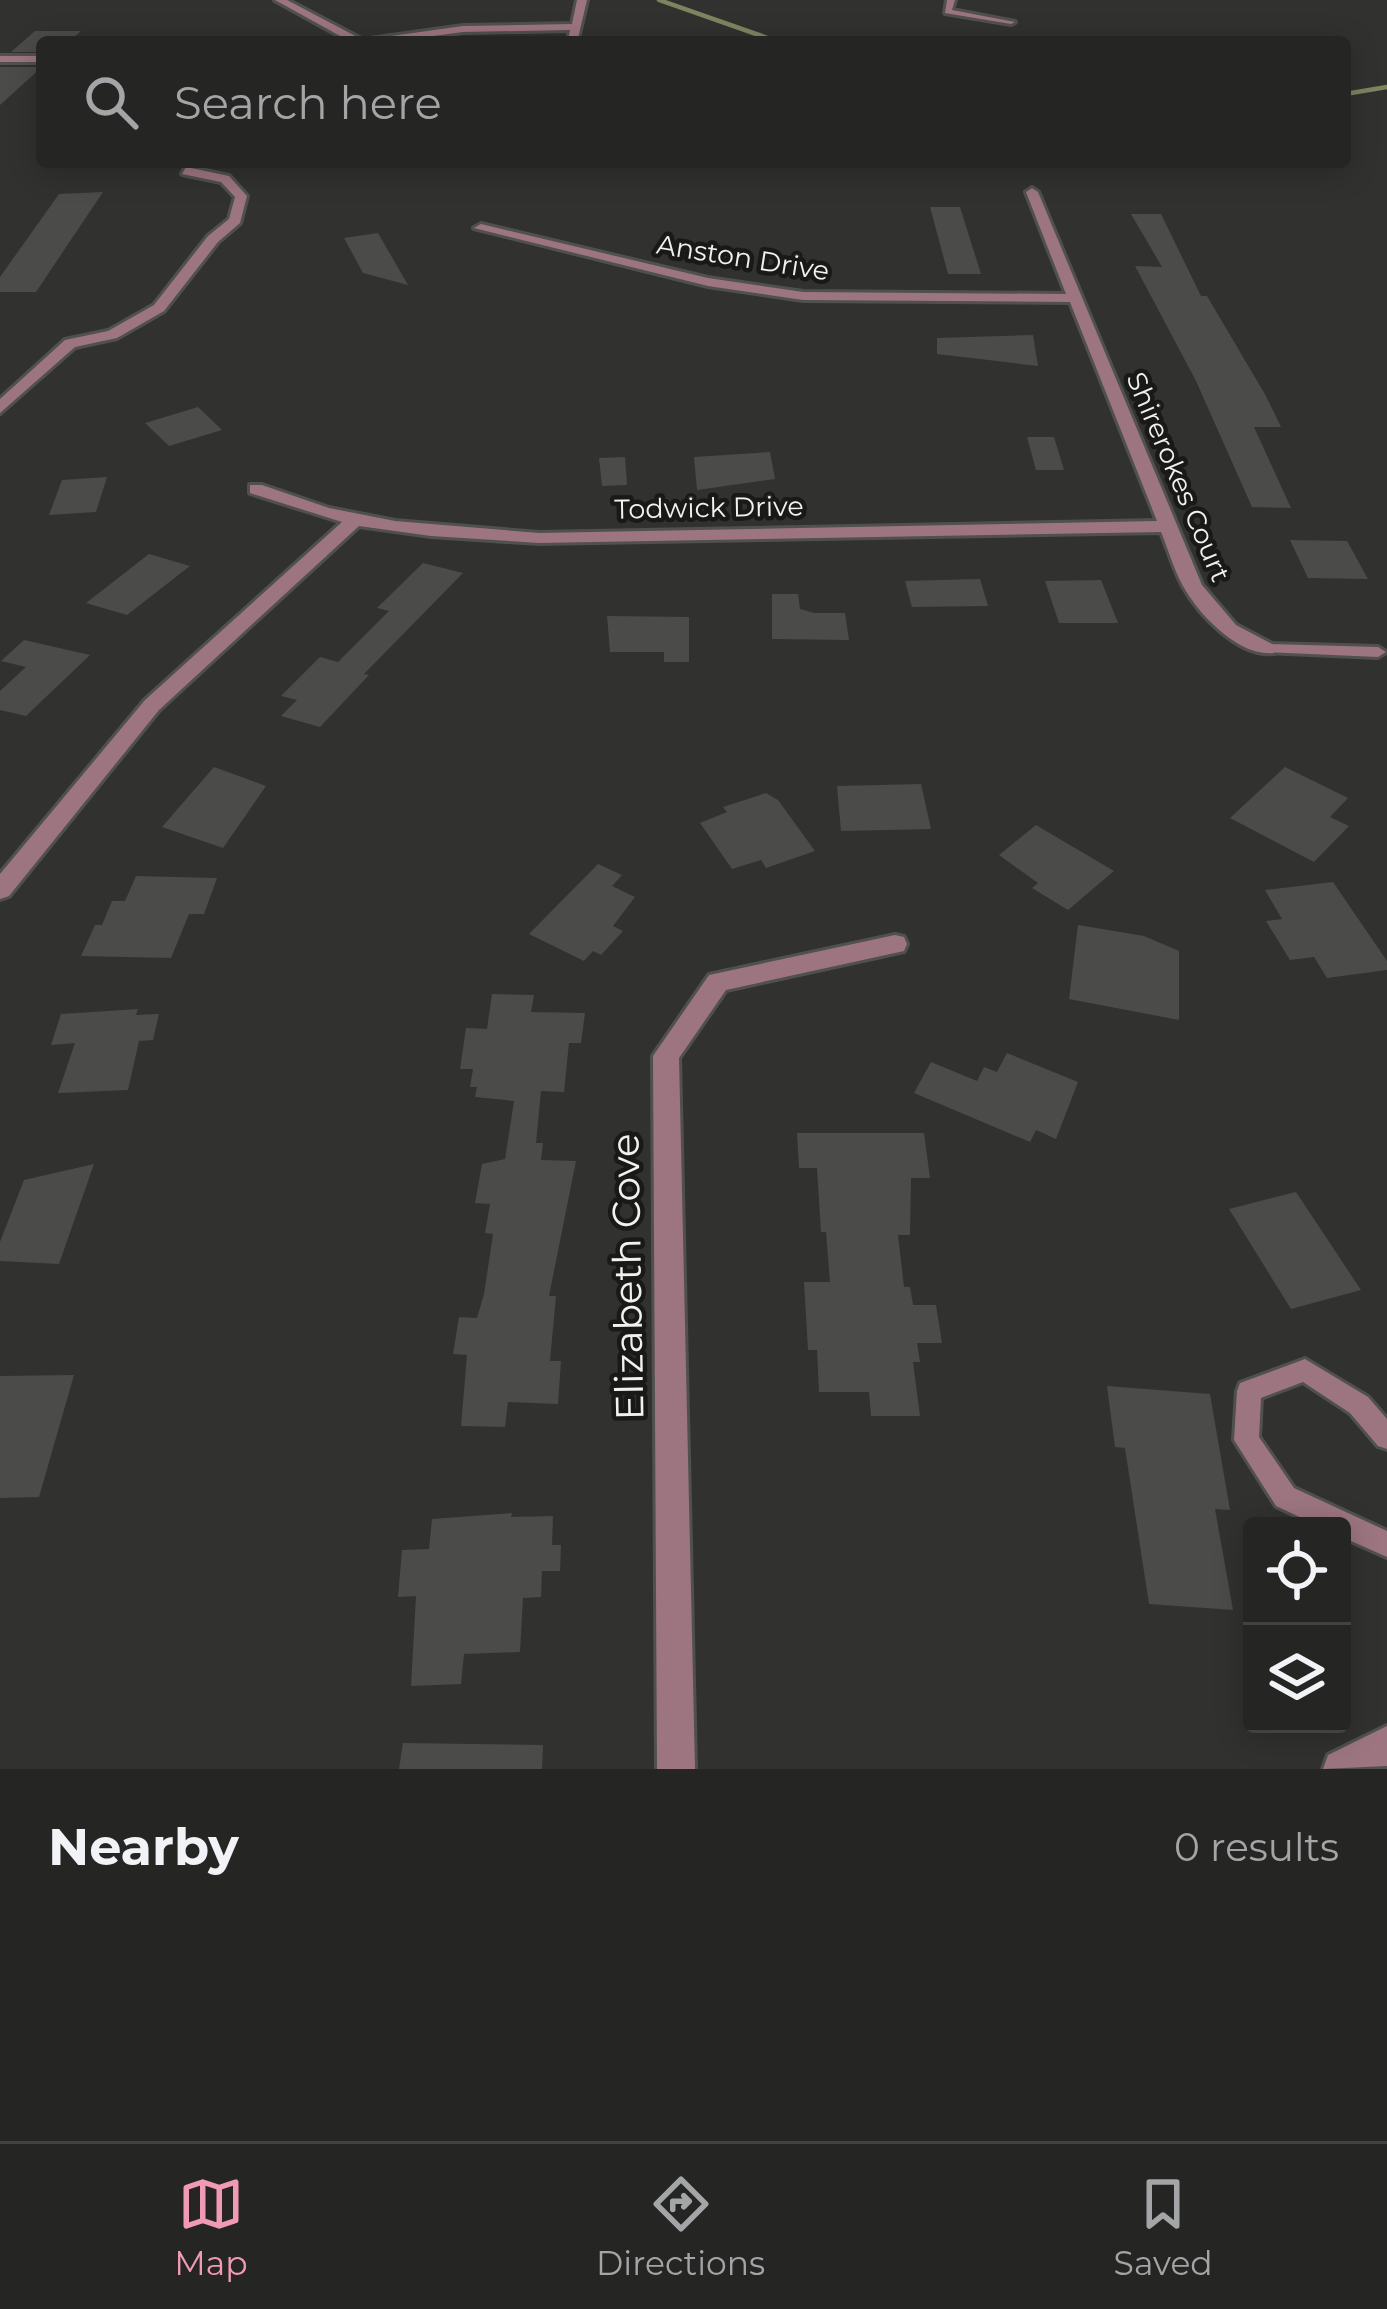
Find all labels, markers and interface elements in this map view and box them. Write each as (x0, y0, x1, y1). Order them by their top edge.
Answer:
search box (36, 36, 1351, 168)
icon: search (78, 69, 144, 135)
text: Search here (174, 75, 442, 130)
street label: Anston Drive (654, 228, 832, 287)
street label: Shirerokes Court (1119, 367, 1237, 586)
street label: Todwick Drive (614, 489, 804, 526)
street label: Elizabeth Cove (600, 1133, 654, 1421)
map controls (1243, 1517, 1351, 1733)
button: locate (1243, 1517, 1351, 1625)
button: layers (1243, 1625, 1351, 1733)
text: Nearby (48, 1816, 239, 1878)
text: 0 results (1174, 1823, 1339, 1871)
tab: Map (174, 2171, 248, 2283)
tab: Directions (596, 2171, 765, 2283)
tab: Saved (1114, 2171, 1213, 2283)

